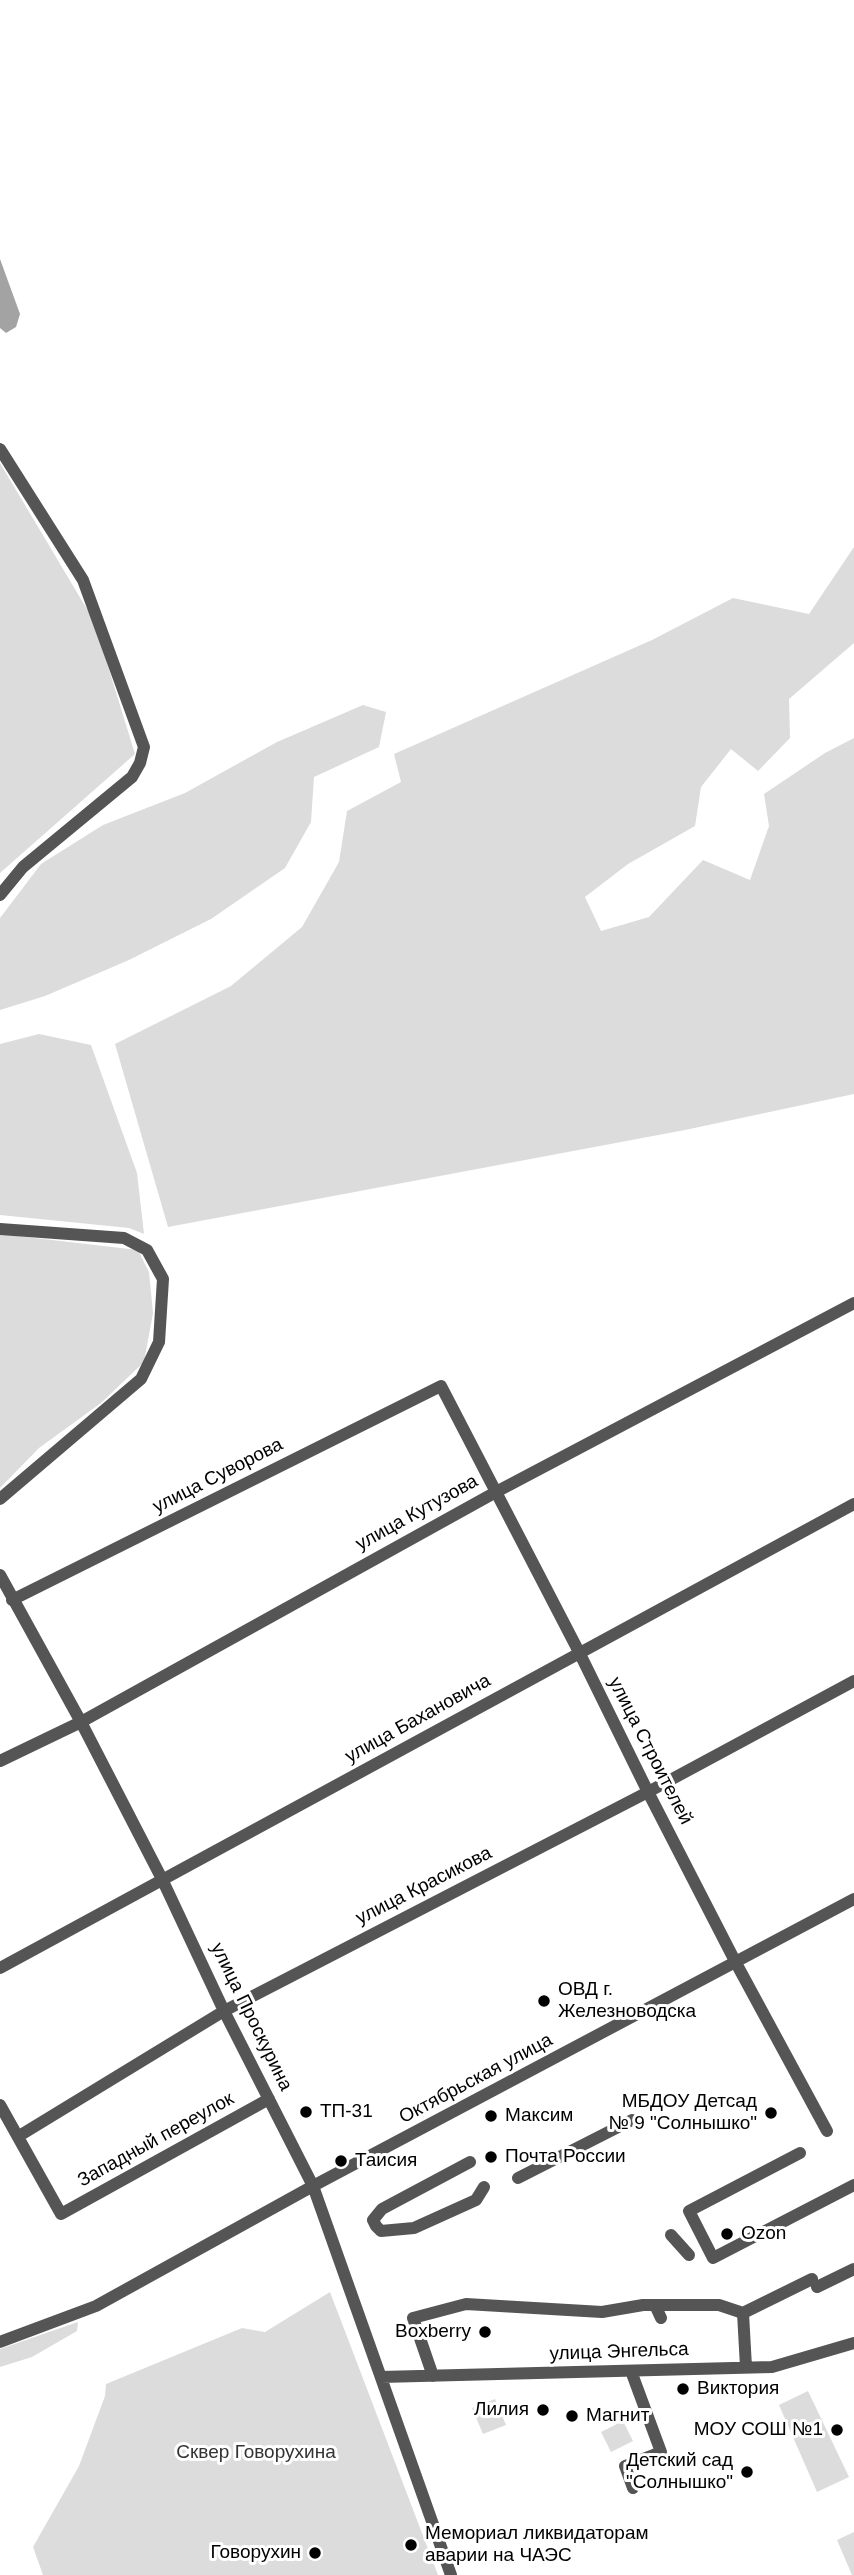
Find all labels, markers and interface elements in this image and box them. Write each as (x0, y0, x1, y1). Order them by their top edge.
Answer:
street label: улица Суворова (149, 1433, 287, 1519)
street label: улица Кутузова (352, 1470, 482, 1556)
street label: улица Бахановича (341, 1670, 495, 1768)
street label: улица Строителей (603, 1673, 697, 1829)
street label: улица Красикова (352, 1842, 496, 1930)
street label: улица Проскурина (205, 1939, 297, 2095)
place label: ОВД г. Железноводска (558, 1979, 696, 2023)
marker: ОВД г. Железноводска (536, 1993, 552, 2009)
street label: Октябрьская улица (395, 2029, 557, 2129)
street label: Западный переулок (74, 2088, 238, 2192)
place label: МБДОУ Детсад № 9 "Солнышко" (609, 2091, 757, 2135)
place label: ТП-31 (320, 2101, 373, 2123)
marker: ТП-31 (298, 2104, 314, 2120)
place label: Максим (505, 2105, 573, 2127)
marker: МБДОУ Детсад № 9 "Солнышко" (763, 2105, 779, 2121)
marker: Максим (483, 2108, 499, 2124)
place label: Почта России (505, 2146, 626, 2168)
marker: Почта России (483, 2149, 499, 2165)
place label: Таисия (355, 2150, 417, 2172)
marker: Таисия (333, 2153, 349, 2169)
place label: Ozon (741, 2223, 786, 2245)
marker: Ozon (719, 2226, 735, 2242)
place label: Boxberry (395, 2321, 471, 2343)
marker: Boxberry (477, 2324, 493, 2340)
street label: улица Энгельса (549, 2338, 689, 2366)
place label: Виктория (697, 2378, 779, 2400)
marker: Виктория (675, 2381, 691, 2397)
place label: Лилия (474, 2399, 529, 2421)
marker: Лилия (535, 2402, 551, 2418)
place label: Магнит (586, 2405, 649, 2427)
marker: Магнит (564, 2408, 580, 2424)
place label: МОУ СОШ №1 (694, 2419, 823, 2441)
marker: МОУ СОШ №1 (829, 2422, 845, 2438)
park label: Сквер Говорухина (176, 2442, 336, 2464)
place label: Детский сад "Солнышко" (626, 2450, 733, 2494)
marker: Детский сад "Солнышко" (739, 2464, 755, 2480)
place label: Мемориал ликвидаторам аварии на ЧАЭС (425, 2523, 649, 2567)
marker: Мемориал ликвидаторам аварии на ЧАЭС (403, 2537, 419, 2553)
place label: Говорухин (211, 2542, 301, 2564)
marker: Говорухин (307, 2545, 323, 2561)

